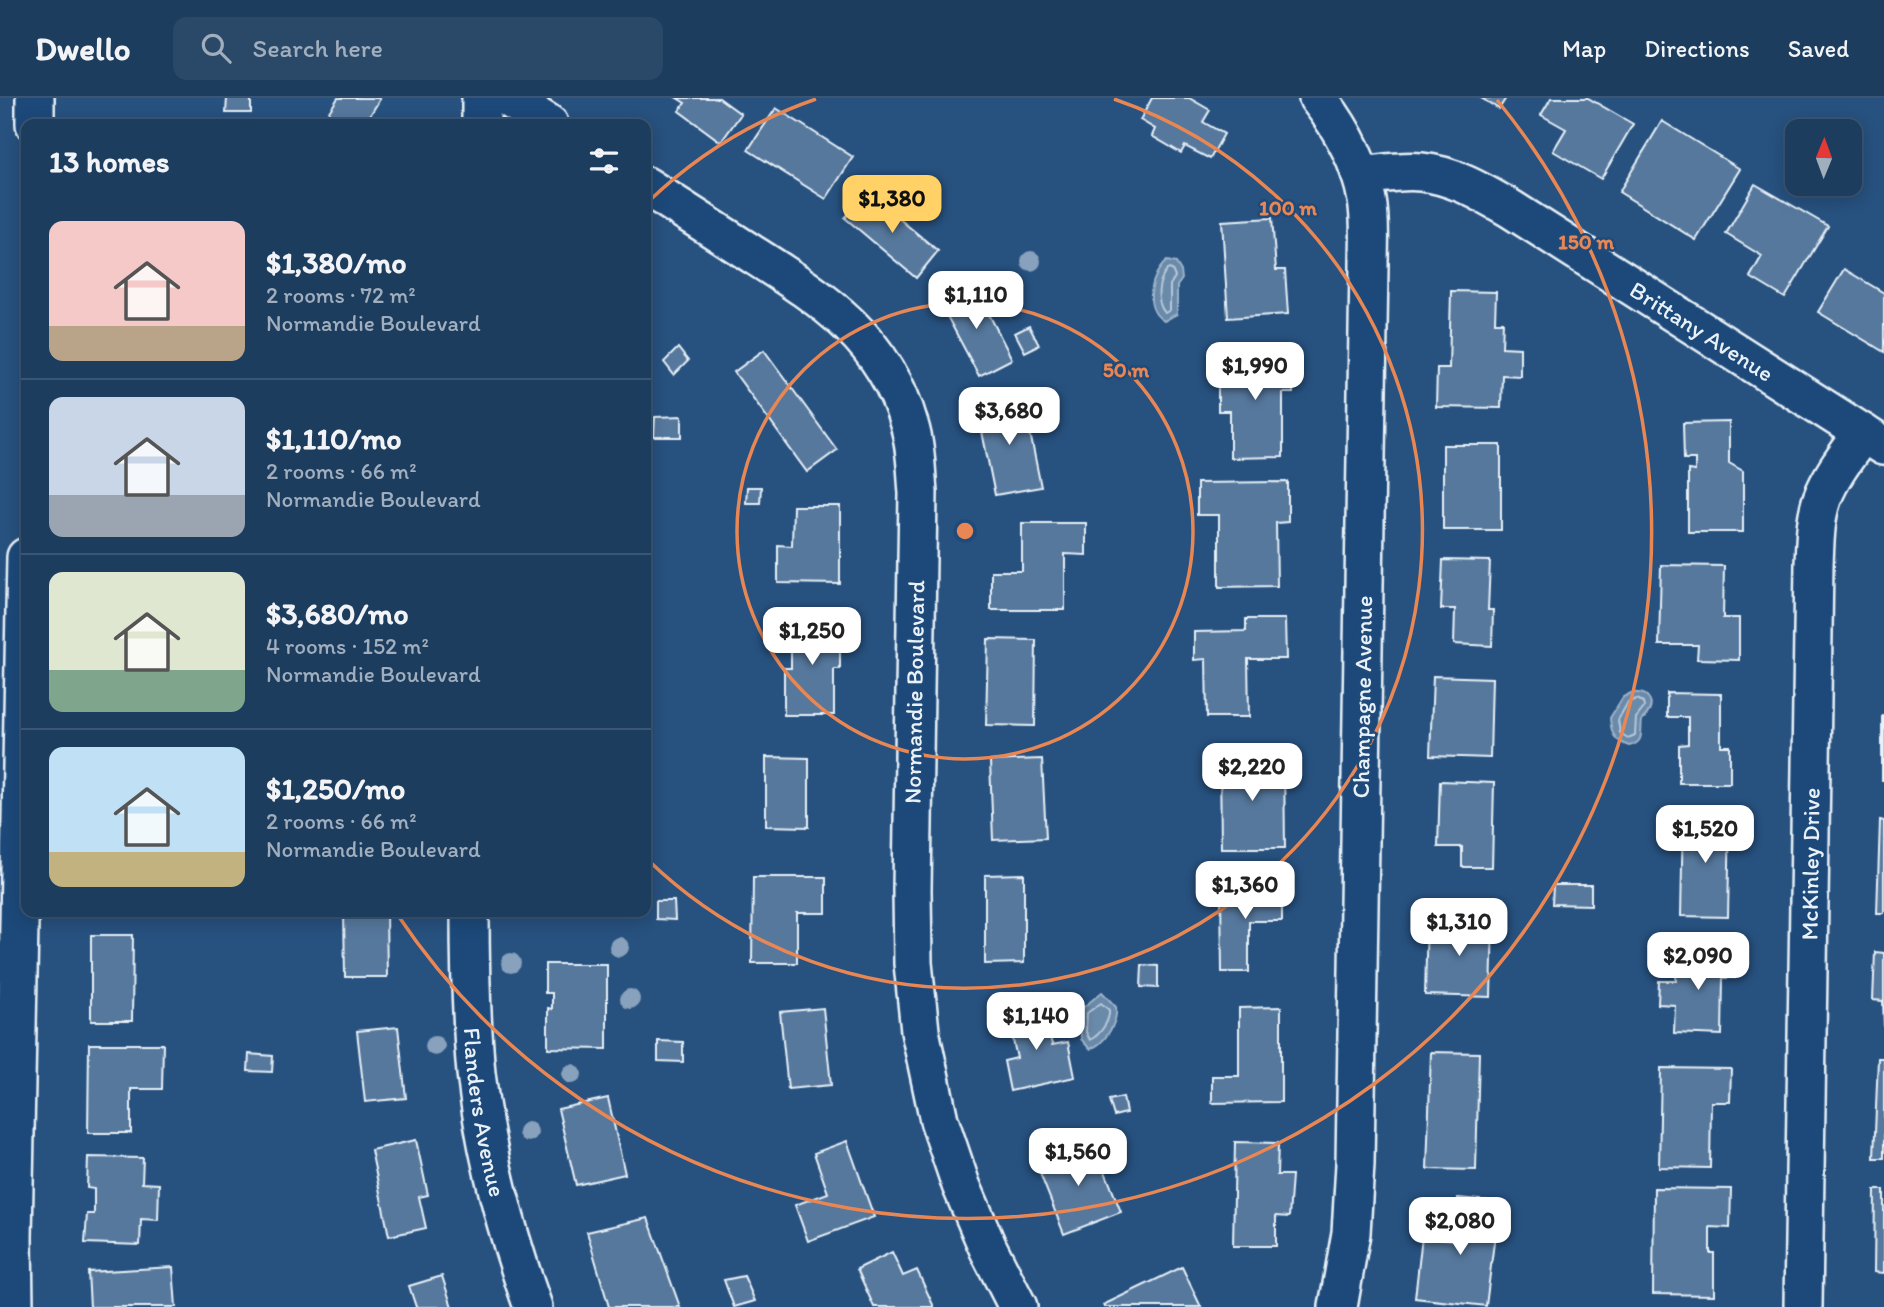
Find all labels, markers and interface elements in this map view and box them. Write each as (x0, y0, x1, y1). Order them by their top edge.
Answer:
search box (173, 17, 663, 80)
text: Dwello (35, 29, 131, 68)
icon: search (197, 29, 235, 67)
text: Search here (253, 32, 383, 64)
text: Map (1562, 34, 1606, 63)
text: Directions (1644, 34, 1750, 63)
text: Saved (1788, 34, 1849, 63)
north arrow (1785, 119, 1862, 196)
map controls (1785, 119, 1862, 196)
icon: filters (585, 142, 623, 180)
text: 13 homes (49, 143, 169, 180)
pin: $1,380 (835, 176, 949, 235)
text: $1,380 (858, 184, 926, 212)
text: 100 m (1259, 195, 1317, 220)
text: 150 m (1558, 229, 1614, 254)
text: $1,380/mo (266, 244, 407, 281)
icon: home (105, 249, 189, 333)
pin: $1,110 (919, 272, 1033, 331)
street label: Brittany Avenue (1625, 274, 1779, 387)
text: $1,110 (944, 280, 1008, 308)
text: 2 rooms · 72 m² (266, 281, 416, 309)
text: Normandie Boulevard (266, 309, 481, 337)
pin: $1,990 (1198, 342, 1312, 402)
text: $1,990 (1222, 351, 1288, 379)
text: 50 m (1103, 357, 1150, 382)
pin: $3,680 (952, 388, 1066, 447)
text: $3,680 (975, 396, 1043, 424)
text: $1,110/mo (266, 420, 402, 457)
icon: home (105, 425, 189, 509)
text: 2 rooms · 66 m² (266, 457, 417, 485)
text: Normandie Boulevard (266, 485, 481, 513)
centre of rings (953, 519, 977, 543)
street label: Normandie Boulevard (898, 580, 930, 804)
text: $3,680/mo (266, 595, 409, 632)
street label: Champagne Avenue (1346, 595, 1378, 799)
icon: home (105, 600, 189, 684)
pin: $1,250 (755, 608, 869, 667)
text: $1,250 (779, 616, 845, 644)
text: 4 rooms · 152 m² (266, 632, 429, 660)
text: Normandie Boulevard (266, 660, 481, 688)
pin: $2,220 (1195, 744, 1309, 803)
text: $2,220 (1218, 752, 1286, 780)
text: $1,250/mo (266, 770, 405, 807)
icon: home (105, 775, 189, 859)
street label: McKinley Drive (1794, 788, 1825, 941)
pin: $1,520 (1648, 806, 1762, 865)
text: 2 rooms · 66 m² (266, 807, 417, 835)
text: $1,520 (1672, 814, 1738, 842)
text: Normandie Boulevard (266, 835, 481, 863)
pin: $1,360 (1188, 862, 1302, 921)
text: $1,360 (1212, 870, 1278, 898)
pin: $1,310 (1402, 898, 1516, 958)
text: $1,310 (1426, 907, 1492, 935)
pin: $2,090 (1641, 932, 1755, 992)
text: $2,090 (1663, 941, 1733, 969)
pin: $1,140 (979, 992, 1093, 1052)
text: $1,140 (1003, 1001, 1069, 1029)
street label: Flanders Avenue (458, 1027, 513, 1200)
pin: $1,560 (1021, 1128, 1135, 1188)
text: $1,560 (1045, 1137, 1111, 1165)
pin: $2,080 (1403, 1198, 1517, 1257)
text: $2,080 (1425, 1206, 1495, 1234)

